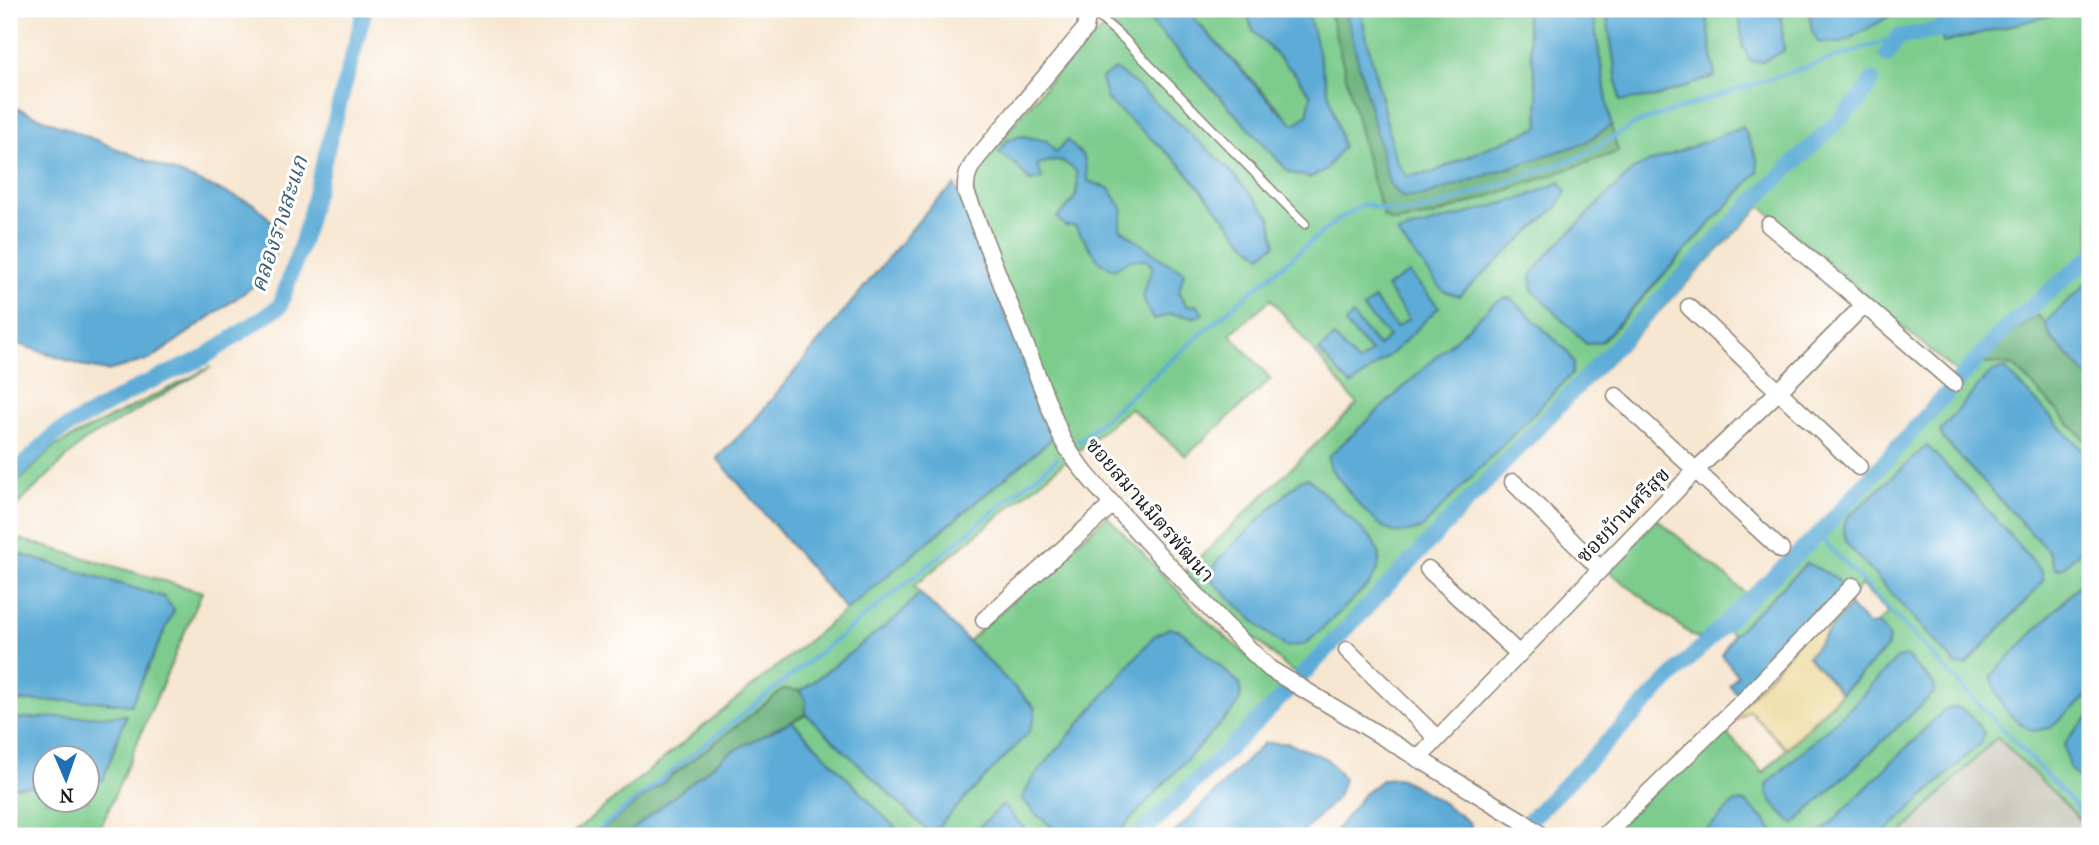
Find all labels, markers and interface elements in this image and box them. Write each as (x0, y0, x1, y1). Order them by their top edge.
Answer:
water label: คลองรางสะแก (244, 152, 314, 296)
street label: ซอยสมานมิตรพัฒนา (1081, 433, 1219, 587)
street label: ซอยบ้านศรีสุข (1571, 462, 1676, 569)
north arrow (32, 744, 102, 814)
text: N (58, 784, 74, 806)

